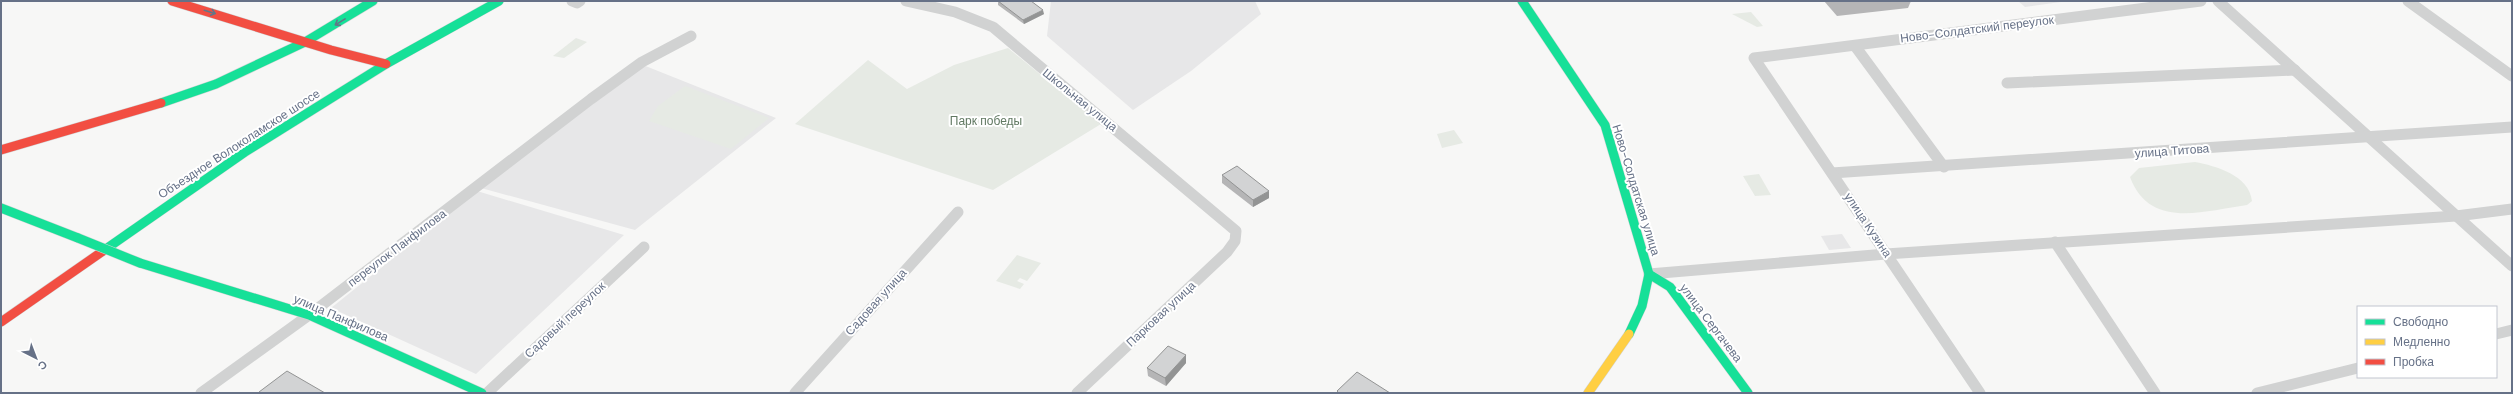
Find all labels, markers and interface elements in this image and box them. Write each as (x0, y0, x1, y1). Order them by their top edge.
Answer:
one-way arrow (203, 9, 216, 16)
street label: Ново-Солдатский переулок (1899, 12, 2055, 46)
one-way arrow (334, 19, 346, 27)
street label: Школьная улица (1039, 65, 1121, 135)
street label: Объездное Волоколамское шоссе (155, 85, 323, 202)
park label: Парк победы (950, 113, 1022, 129)
street label: Ново-Солдатская улица (1608, 122, 1664, 258)
street label: улица Титова (2134, 140, 2210, 162)
street label: улица Кузина (1840, 190, 1896, 261)
street label: переулок Панфилова (344, 205, 450, 290)
street label: Садовая улица (842, 265, 911, 339)
street label: Парковая улица (1123, 277, 1199, 350)
street label: Садовый переулок (521, 278, 609, 362)
street label: улица Сергачева (1676, 280, 1746, 366)
street label: улица Панфилова (291, 291, 391, 345)
legend (2357, 306, 2497, 378)
text: Свободно (2393, 314, 2448, 330)
text: Медленно (2393, 334, 2450, 350)
north arrow (16, 338, 56, 378)
text: Пробка (2393, 354, 2434, 370)
text: С (35, 358, 50, 373)

